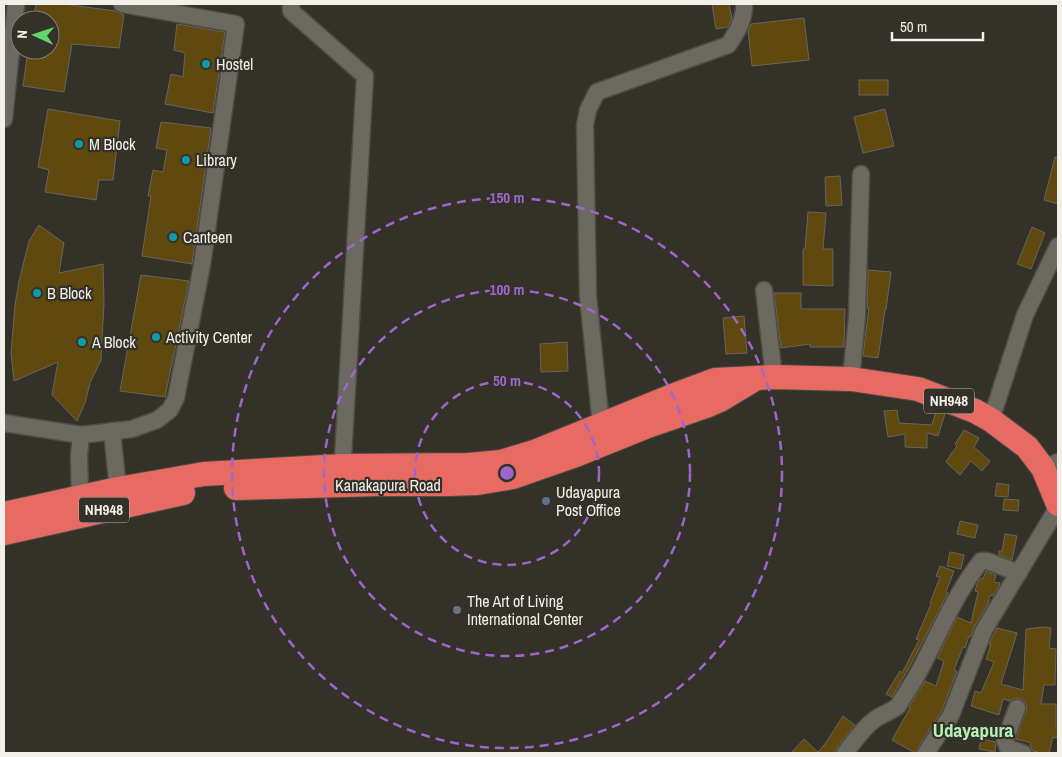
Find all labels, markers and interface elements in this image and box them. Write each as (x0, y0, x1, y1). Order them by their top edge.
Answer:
north arrow (10, 10, 60, 60)
scale bar (892, 10, 983, 42)
text: 50 m (900, 16, 927, 37)
text: N (13, 30, 31, 39)
place label: Hostel (216, 53, 253, 75)
marker: Hostel (200, 58, 212, 70)
place label: M Block (89, 133, 136, 155)
marker: M Block (73, 138, 85, 150)
place label: Library (196, 149, 237, 171)
marker: Library (180, 154, 192, 166)
text: 150 m (490, 187, 524, 208)
place label: Canteen (183, 226, 233, 248)
marker: Canteen (167, 231, 179, 243)
text: 100 m (490, 279, 524, 300)
place label: B Block (47, 282, 92, 304)
marker: B Block (31, 287, 43, 299)
place label: Activity Center (165, 326, 253, 348)
place label: A Block (91, 331, 136, 353)
marker: Activity Center (150, 331, 162, 343)
marker: A Block (76, 336, 88, 348)
text: 50 m (493, 370, 521, 391)
road number: NH948 (924, 388, 974, 414)
centre of rings (498, 464, 516, 482)
street label: Kanakapura Road (335, 474, 441, 496)
place label: Udayapura Post Office (556, 481, 621, 521)
marker: Udayapura Post Office (540, 495, 552, 507)
road number: NH948 (79, 498, 129, 522)
place label: The Art of Living International Center (467, 590, 584, 630)
marker: The Art of Living International Center (451, 604, 463, 616)
district label: Udayapura (933, 717, 1014, 743)

